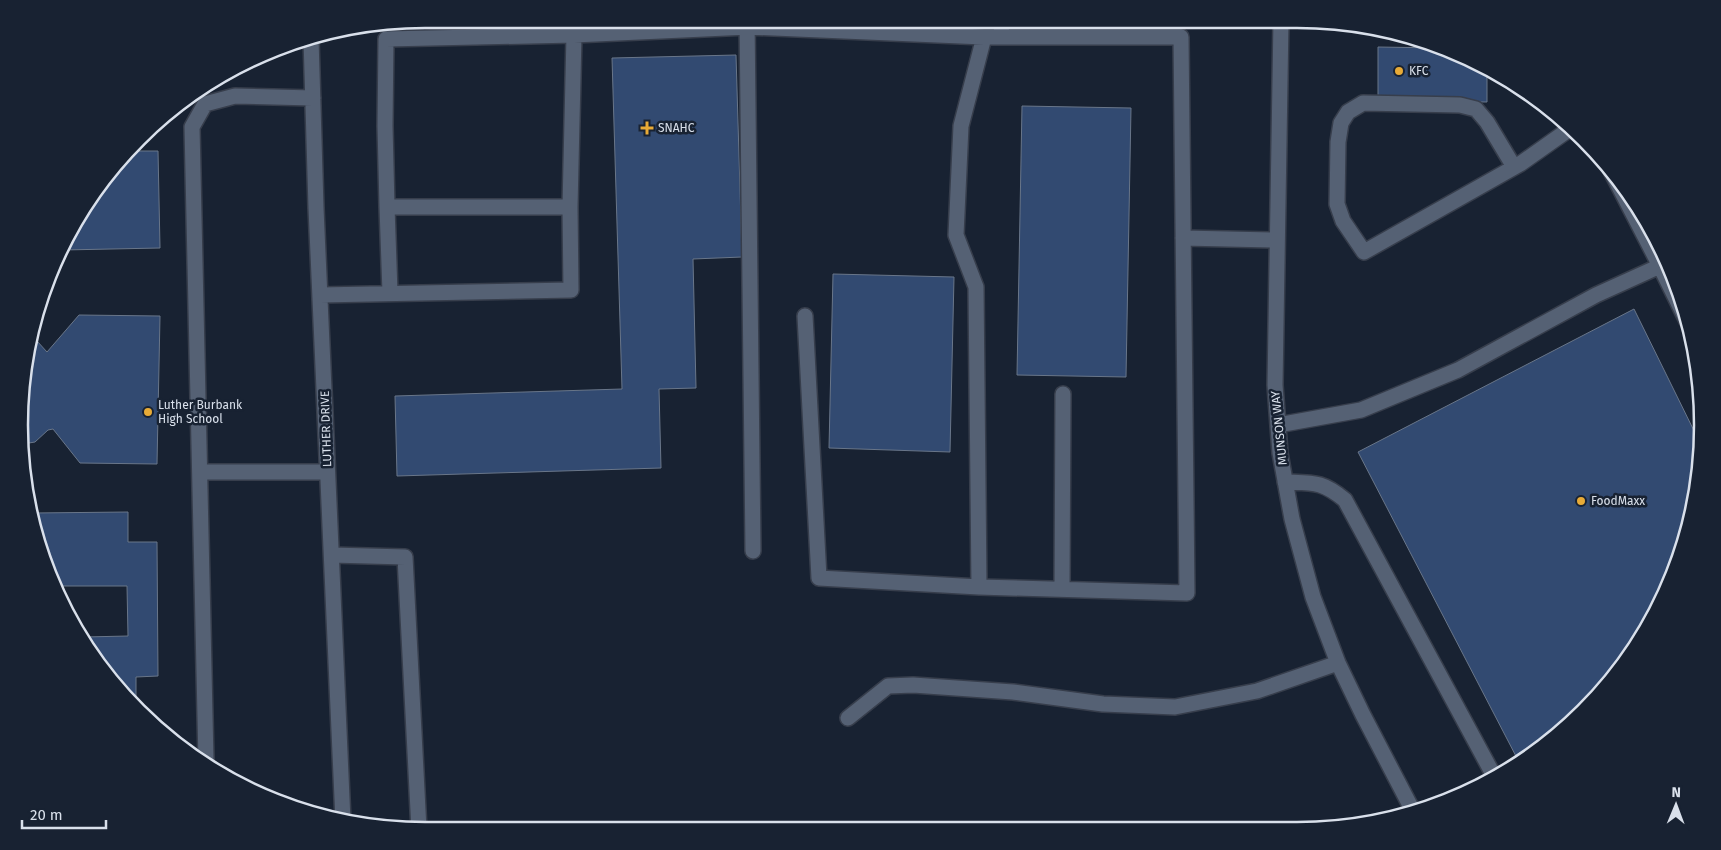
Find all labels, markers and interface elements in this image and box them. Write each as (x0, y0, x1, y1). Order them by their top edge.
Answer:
place label: KFC (1409, 64, 1429, 78)
marker: KFC (1393, 65, 1405, 77)
marker: SNAHC (640, 121, 654, 135)
place label: SNAHC (658, 121, 695, 135)
street label: MUNSON WAY (1268, 390, 1290, 466)
street label: LUTHER DRIVE (318, 391, 334, 467)
place label: Luther Burbank High School (158, 398, 243, 426)
marker: Luther Burbank High School (142, 406, 154, 418)
place label: FoodMaxx (1591, 494, 1645, 508)
marker: FoodMaxx (1575, 495, 1587, 507)
north arrow (1651, 780, 1701, 830)
text: N (1671, 784, 1681, 801)
scale bar (22, 798, 106, 830)
text: 20 m (30, 806, 63, 824)

